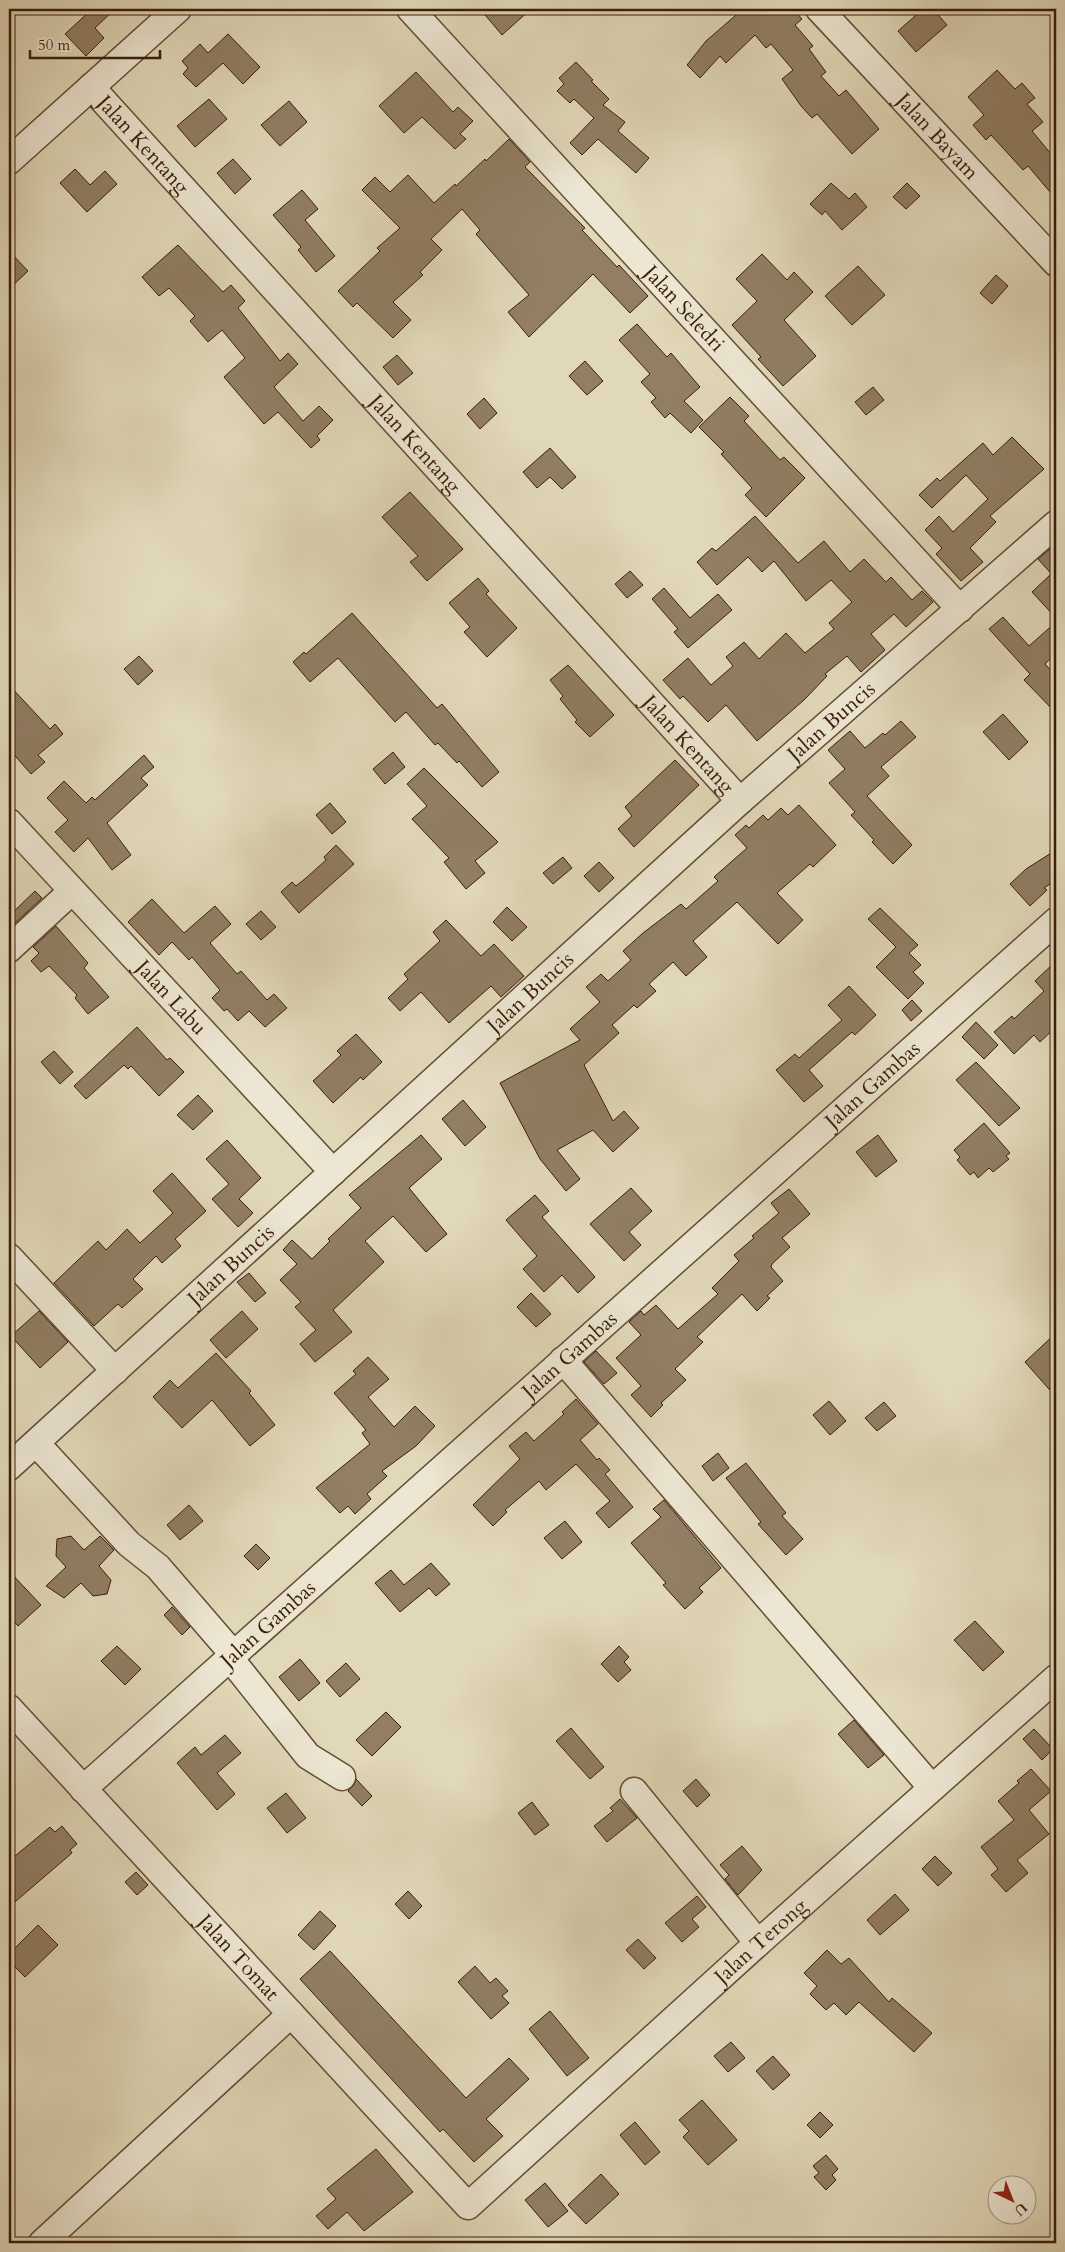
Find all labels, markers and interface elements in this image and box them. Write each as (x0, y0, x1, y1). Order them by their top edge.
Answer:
scale bar (30, 28, 160, 60)
text: 50 m (38, 35, 70, 55)
street label: Jalan Bayam (888, 84, 986, 186)
street label: Jalan Kentang (89, 87, 196, 201)
street label: Jalan Seledri (635, 256, 732, 358)
street label: Jalan Kentang (361, 386, 468, 500)
street label: Jalan Buncis (778, 675, 881, 770)
street label: Jalan Kentang (634, 686, 741, 800)
street label: Jalan Buncis (478, 945, 580, 1041)
street label: Jalan Labu (127, 951, 214, 1041)
street label: Jalan Gambas (816, 1034, 927, 1137)
street label: Jalan Buncis (179, 1218, 281, 1314)
street label: Jalan Gambas (513, 1305, 624, 1407)
street label: Jalan Gambas (212, 1573, 322, 1676)
street label: Jalan Terong (706, 1891, 814, 1993)
street label: Jalan Tomat (189, 1905, 286, 2007)
north arrow (988, 2174, 1038, 2224)
text: U (1009, 2198, 1031, 2220)

